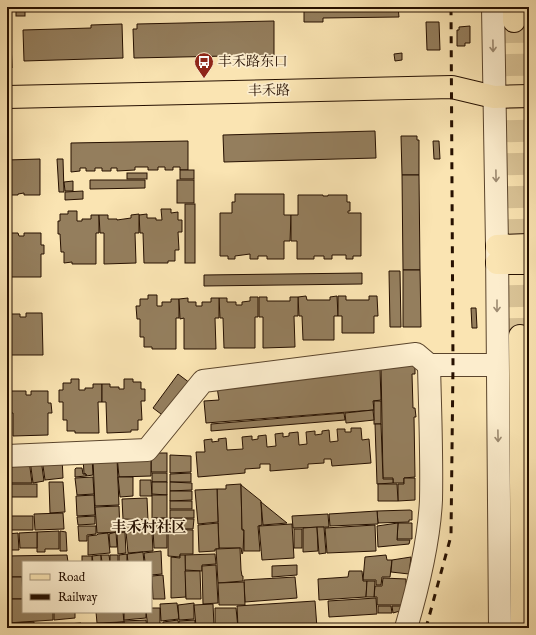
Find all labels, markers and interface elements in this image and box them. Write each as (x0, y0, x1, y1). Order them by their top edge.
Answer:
one-way arrow (490, 39, 497, 52)
bus stop icon: 丰禾路东口 (193, 51, 215, 79)
place label: 丰禾路东口 (218, 53, 288, 71)
street label: 丰禾路 (248, 82, 290, 100)
one-way arrow (492, 169, 500, 182)
one-way arrow (493, 299, 501, 312)
one-way arrow (494, 429, 502, 442)
district label: 丰禾村社区 (111, 518, 187, 537)
legend (22, 561, 152, 613)
text: Road (58, 570, 86, 585)
text: Railway (58, 590, 97, 605)

